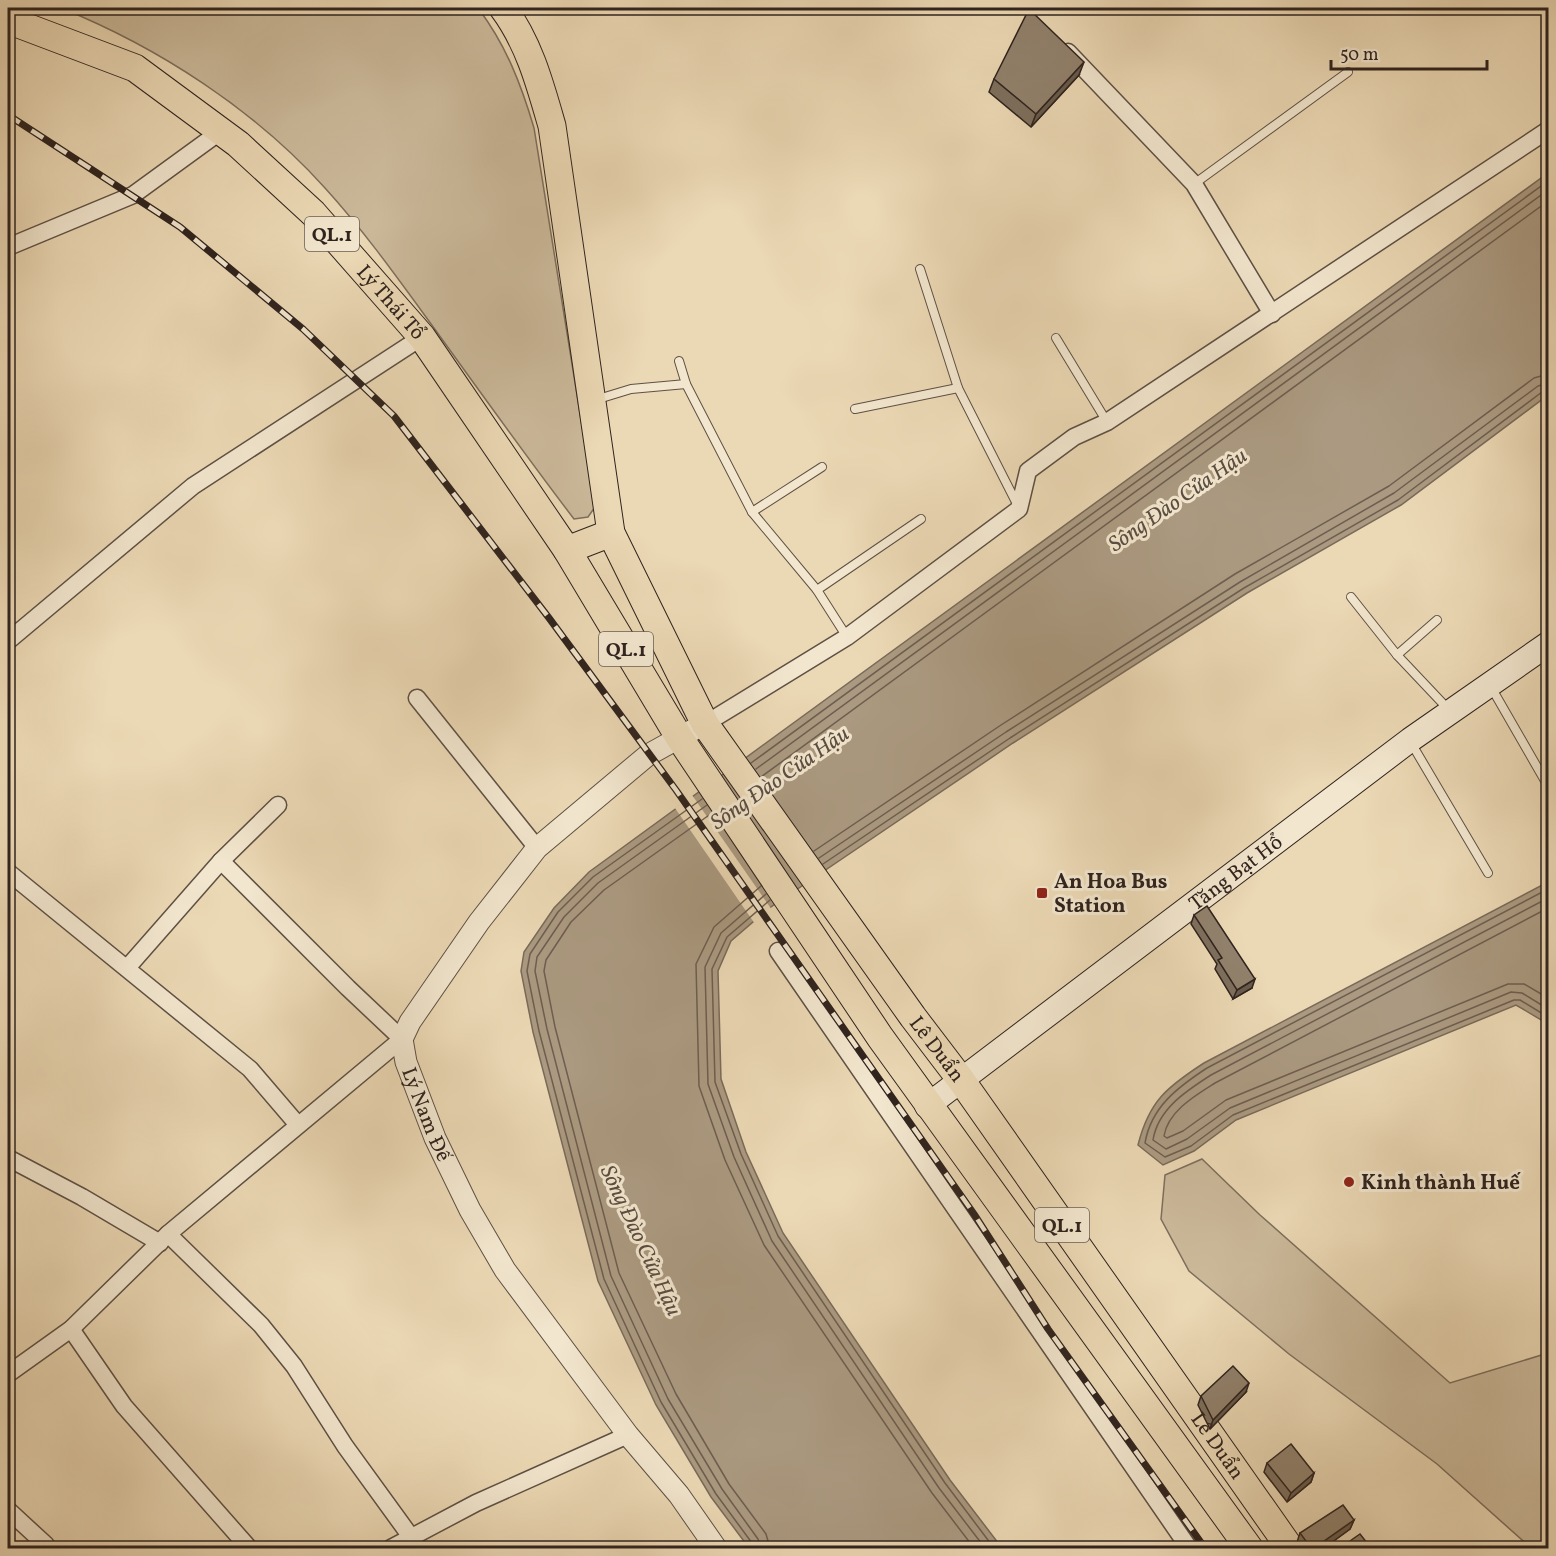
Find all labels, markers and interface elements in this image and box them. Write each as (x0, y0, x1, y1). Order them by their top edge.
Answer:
scale bar (1331, 33, 1487, 71)
text: 50 m (1340, 43, 1379, 68)
road number: QL.1 (305, 217, 359, 251)
street label: Lý Thái Tổ (349, 259, 431, 347)
water label: Sông Đào Cửa Hậu (1103, 442, 1254, 561)
road number: QL.1 (599, 632, 653, 666)
water label: Sông Đào Cửa Hậu (705, 720, 856, 839)
street label: Tăng Bạt Hổ (1183, 828, 1289, 918)
place label: An Hoa Bus Station (1054, 868, 1167, 921)
marker: An Hoa Bus Station (1035, 886, 1049, 900)
street label: Lê Duẩn (901, 1011, 971, 1089)
street label: Lý Nam Đế (393, 1063, 458, 1168)
water label: Sông Đào Cửa Hậu (591, 1161, 688, 1322)
place label: Kinh thành Huế (1361, 1169, 1521, 1198)
marker: Kinh thành Huế (1342, 1175, 1356, 1189)
road number: QL.1 (1035, 1208, 1089, 1242)
street label: Lê Duẩn (1183, 1407, 1251, 1486)

